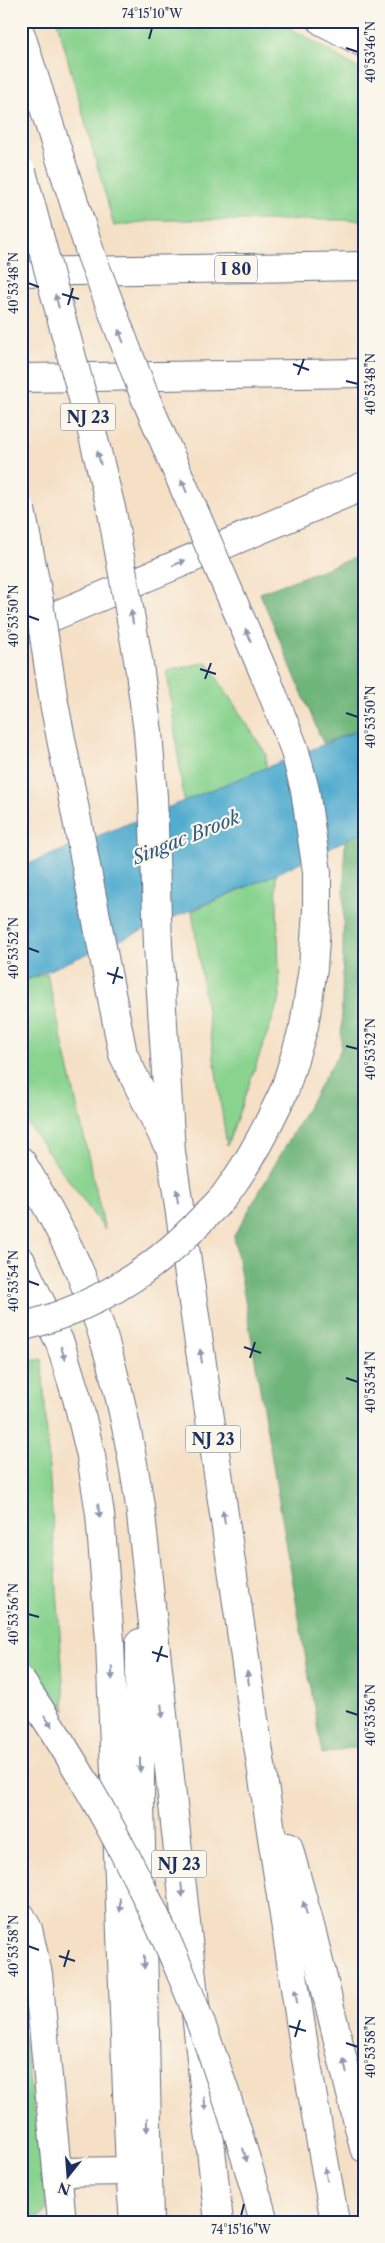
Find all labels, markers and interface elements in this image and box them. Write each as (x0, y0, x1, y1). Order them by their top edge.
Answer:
text: 74°15'10"W (122, 6, 183, 21)
text: 40°53'46"N (363, 21, 378, 83)
text: 40°53'48"N (6, 252, 21, 314)
road number: I 80 (215, 255, 257, 282)
one-way arrow (52, 293, 60, 308)
one-way arrow (117, 328, 125, 343)
text: 40°53'48"N (363, 353, 378, 415)
road number: NJ 23 (61, 404, 116, 431)
one-way arrow (95, 450, 103, 465)
one-way arrow (179, 479, 187, 493)
one-way arrow (172, 559, 186, 567)
text: 40°53'50"N (6, 585, 21, 647)
one-way arrow (127, 608, 135, 624)
one-way arrow (244, 628, 252, 642)
text: 40°53'50"N (363, 686, 378, 748)
water label: Singac Brook (128, 805, 243, 870)
text: 40°53'52"N (6, 917, 21, 979)
text: 40°53'52"N (363, 1018, 378, 1080)
one-way arrow (173, 1187, 181, 1203)
text: 40°53'54"N (6, 1250, 21, 1312)
one-way arrow (59, 1346, 67, 1361)
one-way arrow (197, 1348, 205, 1364)
text: 40°53'54"N (363, 1351, 378, 1413)
road number: NJ 23 (186, 1426, 240, 1452)
one-way arrow (95, 1503, 103, 1519)
one-way arrow (220, 1509, 228, 1525)
text: 40°53'56"N (6, 1583, 21, 1645)
one-way arrow (108, 1665, 116, 1681)
one-way arrow (243, 1670, 251, 1686)
text: 40°53'56"N (363, 1684, 378, 1746)
one-way arrow (159, 1704, 167, 1720)
one-way arrow (44, 1714, 53, 1728)
one-way arrow (136, 1757, 144, 1773)
road number: NJ 23 (152, 1850, 206, 1878)
one-way arrow (178, 1883, 186, 1899)
one-way arrow (116, 1898, 124, 1914)
one-way arrow (301, 1901, 309, 1916)
text: 40°53'58"N (6, 1915, 21, 1977)
one-way arrow (140, 1955, 148, 1971)
one-way arrow (292, 1988, 300, 2004)
text: 40°53'58"N (363, 2016, 378, 2078)
one-way arrow (341, 2058, 349, 2074)
one-way arrow (201, 2096, 209, 2112)
one-way arrow (143, 2117, 151, 2133)
one-way arrow (241, 2147, 249, 2162)
north arrow (42, 2150, 92, 2200)
one-way arrow (322, 2165, 330, 2181)
text: N (56, 2178, 73, 2199)
text: 74°15'16"W (211, 2222, 272, 2237)

